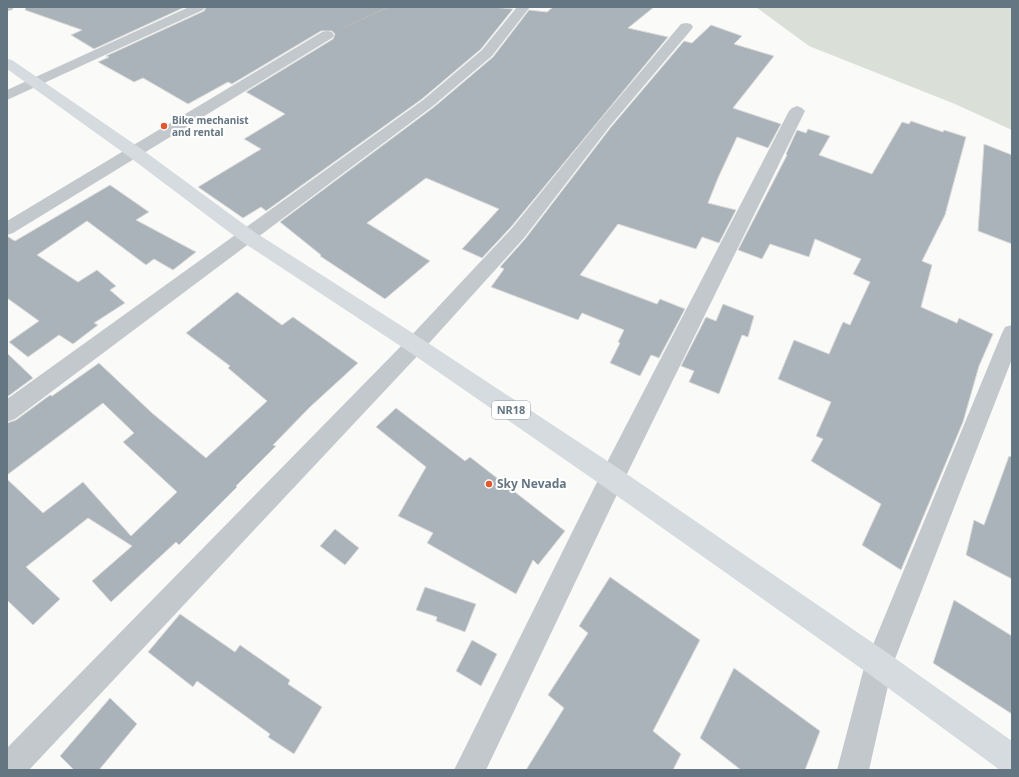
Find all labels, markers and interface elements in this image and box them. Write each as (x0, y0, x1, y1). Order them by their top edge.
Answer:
place label: Bike mechanist and rental (172, 113, 249, 139)
marker: Bike mechanist and rental (159, 121, 169, 131)
road number: NR18 (492, 401, 530, 419)
place label: Sky Nevada (497, 475, 567, 492)
marker: Sky Nevada (484, 479, 494, 489)

